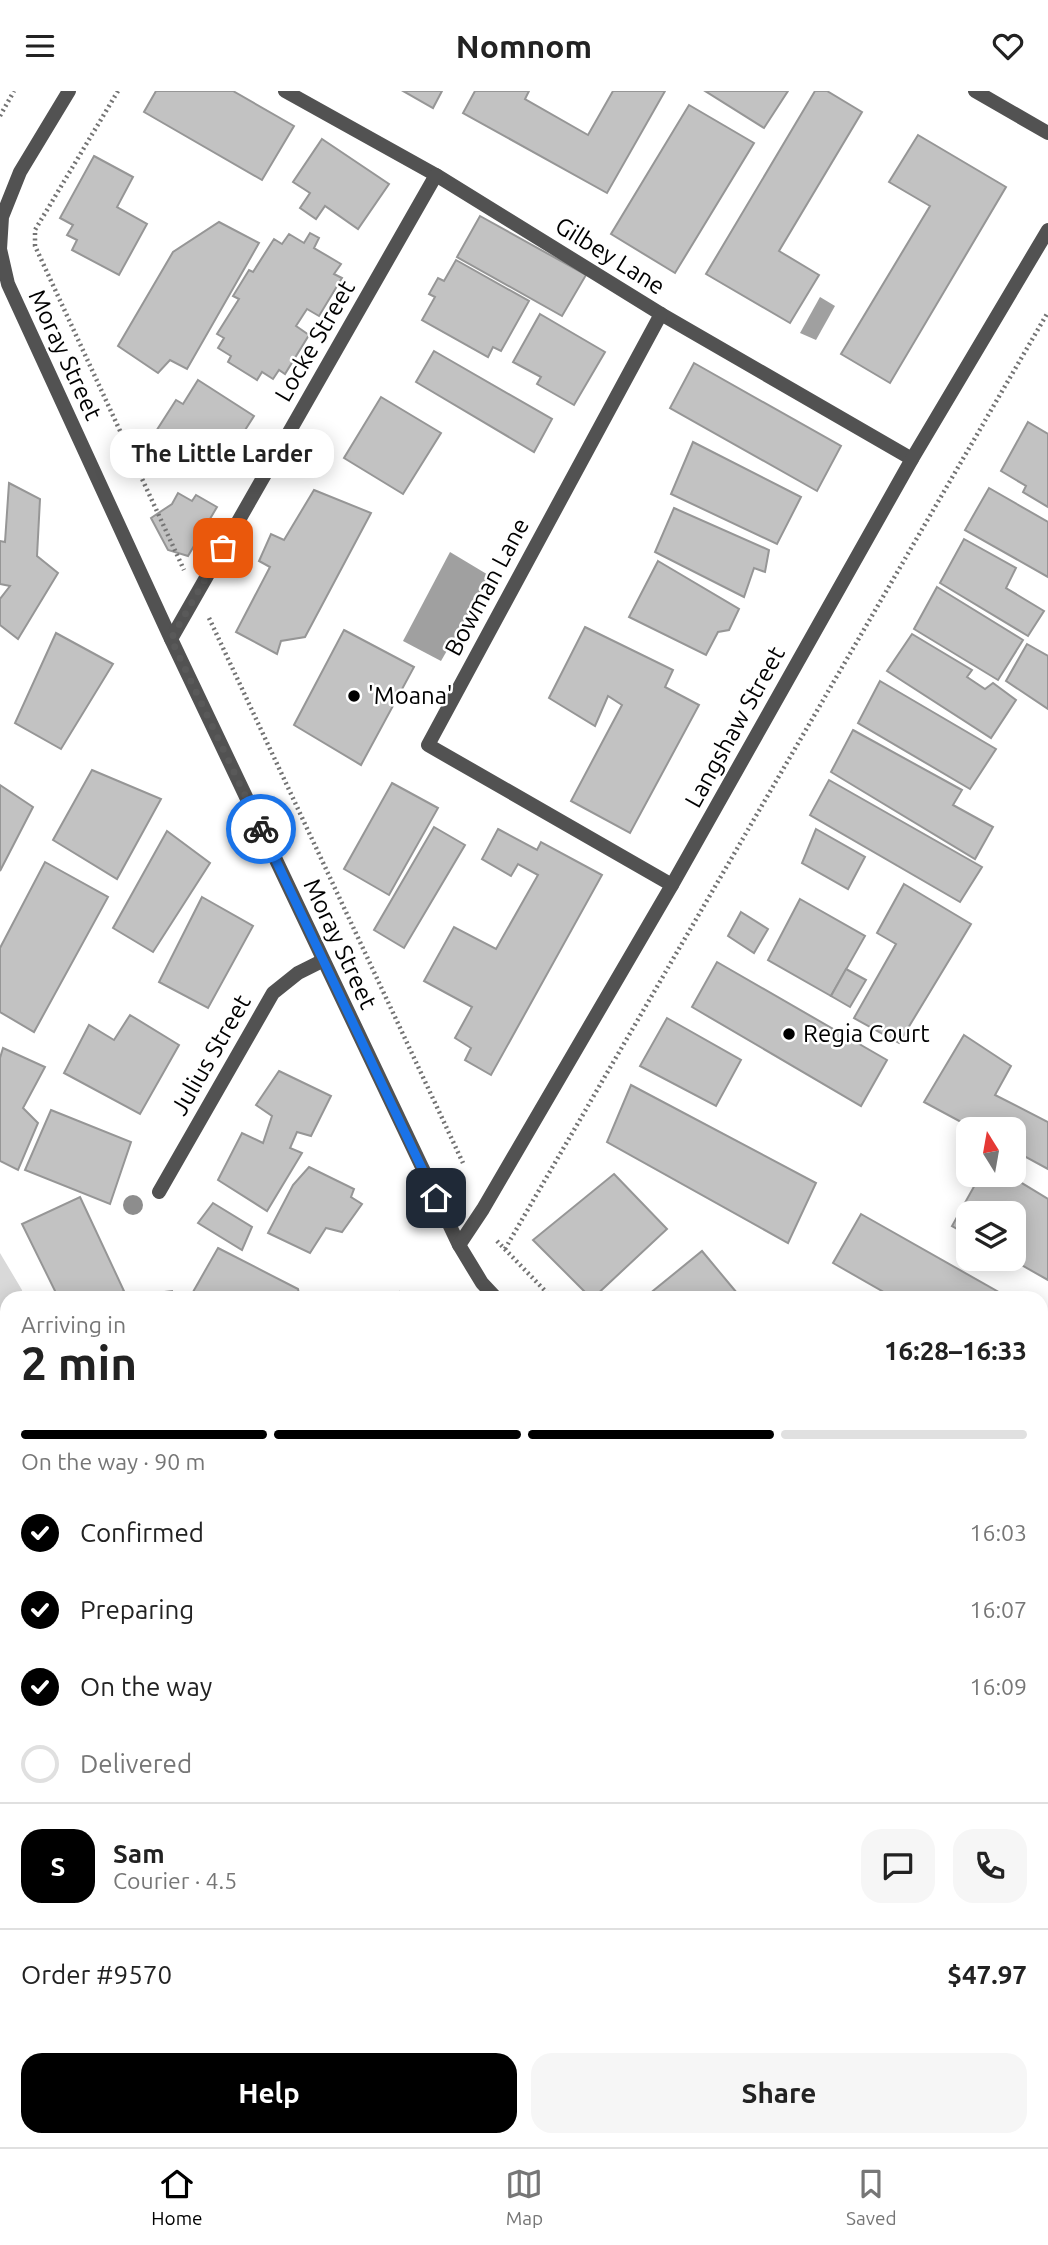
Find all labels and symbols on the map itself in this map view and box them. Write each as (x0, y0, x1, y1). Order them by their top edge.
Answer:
street label: Gilbey Lane (551, 211, 670, 300)
street label: Locke Street (269, 275, 360, 406)
street label: Moray Street (24, 285, 108, 425)
callout: The Little Larder (111, 429, 335, 478)
street label: Bowman Lane (439, 513, 534, 660)
pin (193, 518, 253, 578)
street label: Langshaw Street (679, 641, 790, 812)
place label: 'Moana' (368, 682, 452, 709)
marker: 'Moana' (346, 688, 362, 704)
courier (226, 794, 296, 864)
street label: Moray Street (299, 874, 383, 1014)
street label: Julius Street (165, 989, 256, 1120)
place label: Regia Court (803, 1020, 930, 1047)
marker: Regia Court (781, 1026, 797, 1042)
north arrow (956, 1117, 1026, 1187)
pin (406, 1168, 466, 1228)

